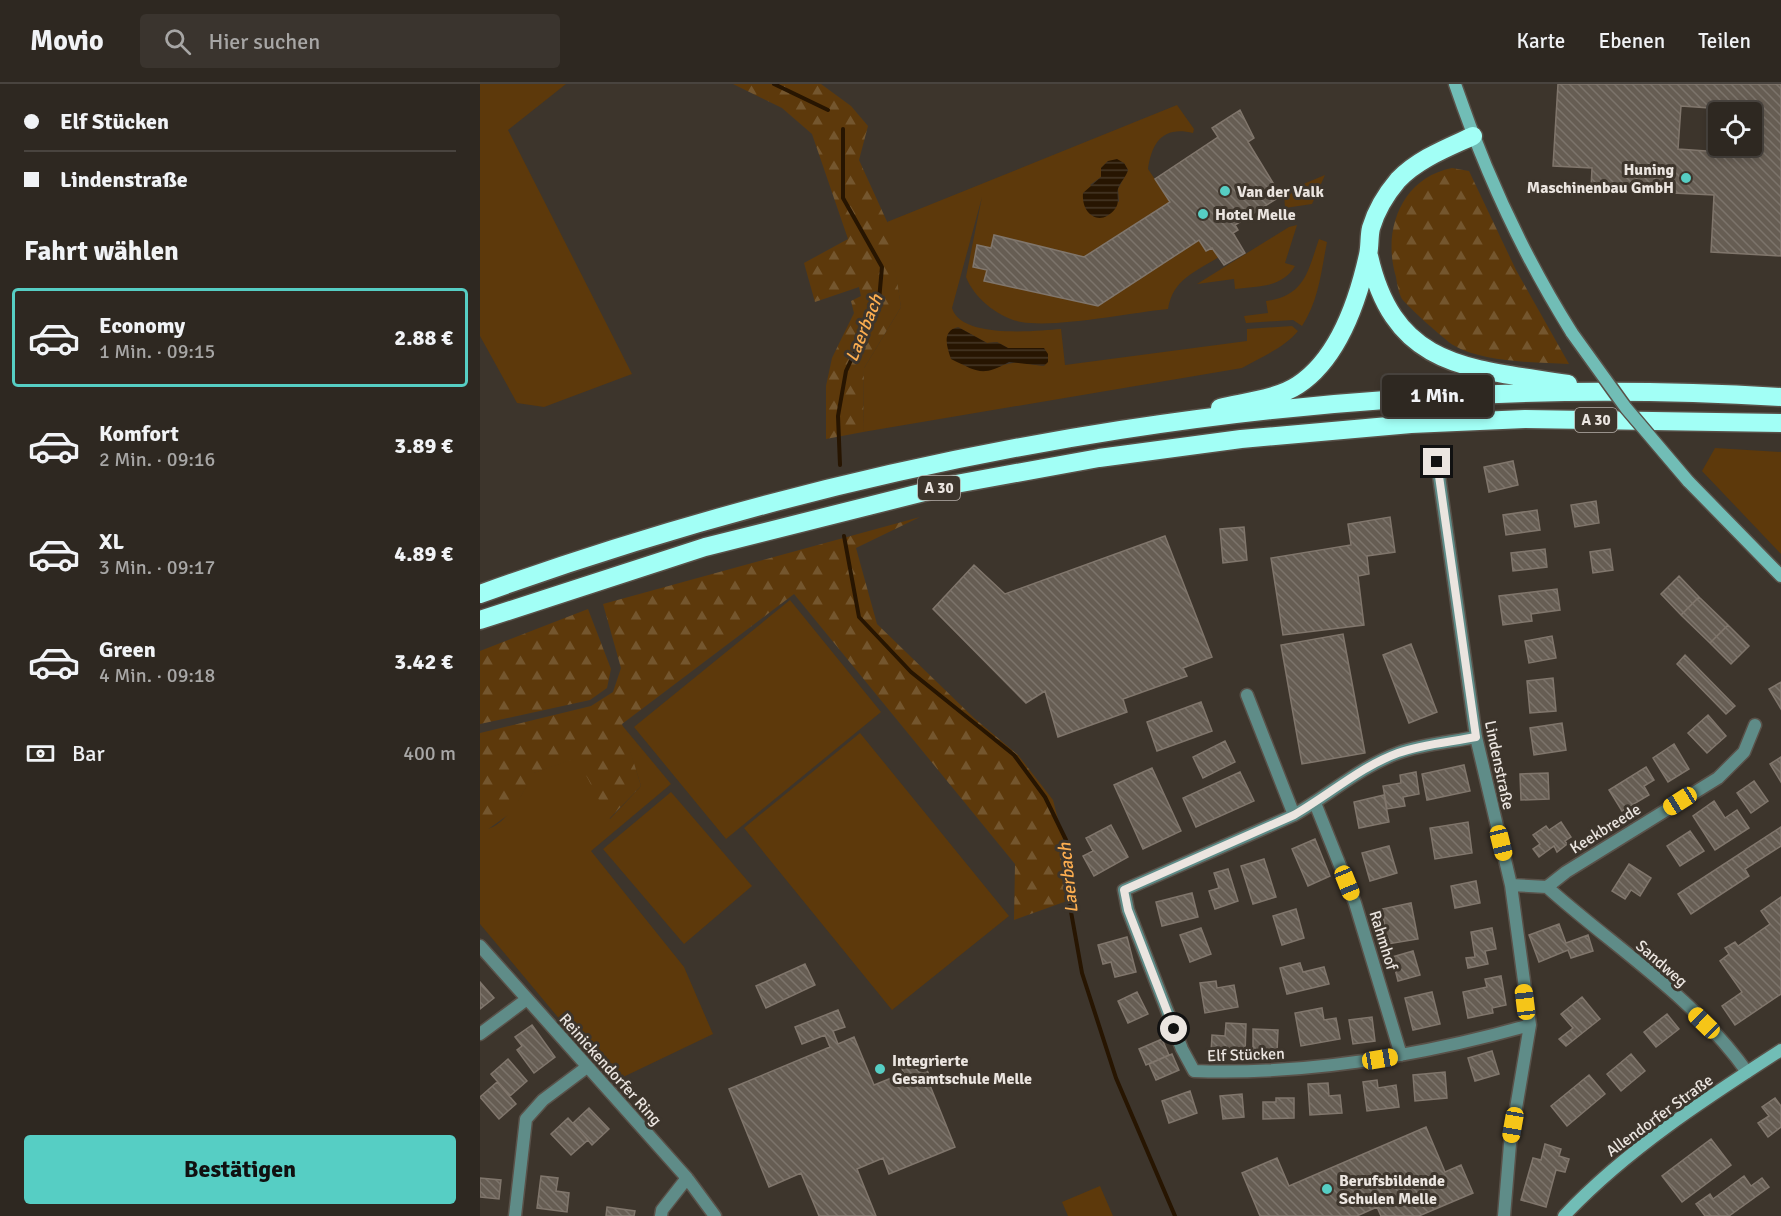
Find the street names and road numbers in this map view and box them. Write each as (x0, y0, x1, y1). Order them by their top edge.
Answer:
road number: A 30 (1575, 408, 1617, 432)
road number: A 30 (918, 476, 960, 500)
street label: Lindenstraße (1480, 719, 1518, 812)
street label: Keekbreede (1566, 799, 1645, 858)
street label: Rahmhof (1365, 908, 1402, 973)
street label: Sandweg (1631, 936, 1691, 992)
street label: Reinickendorfer Ring (555, 1010, 666, 1130)
street label: Elf Stücken (1207, 1044, 1285, 1066)
street label: Allendorfer Straße (1602, 1070, 1717, 1161)

